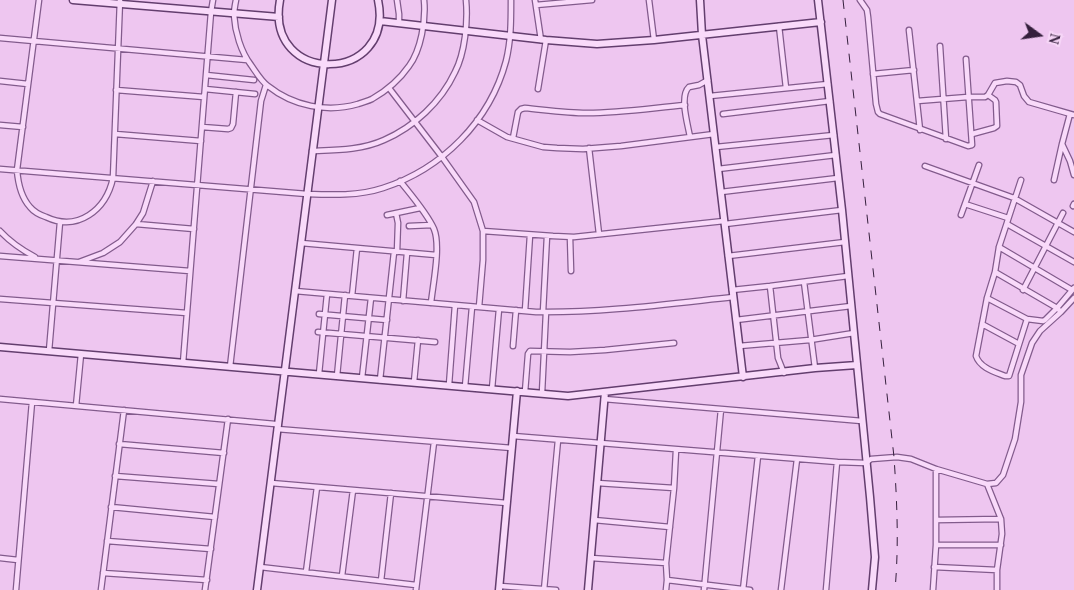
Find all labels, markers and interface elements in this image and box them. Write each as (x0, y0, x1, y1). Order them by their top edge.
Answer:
north arrow (1014, 10, 1064, 60)
text: N (1046, 32, 1063, 45)

